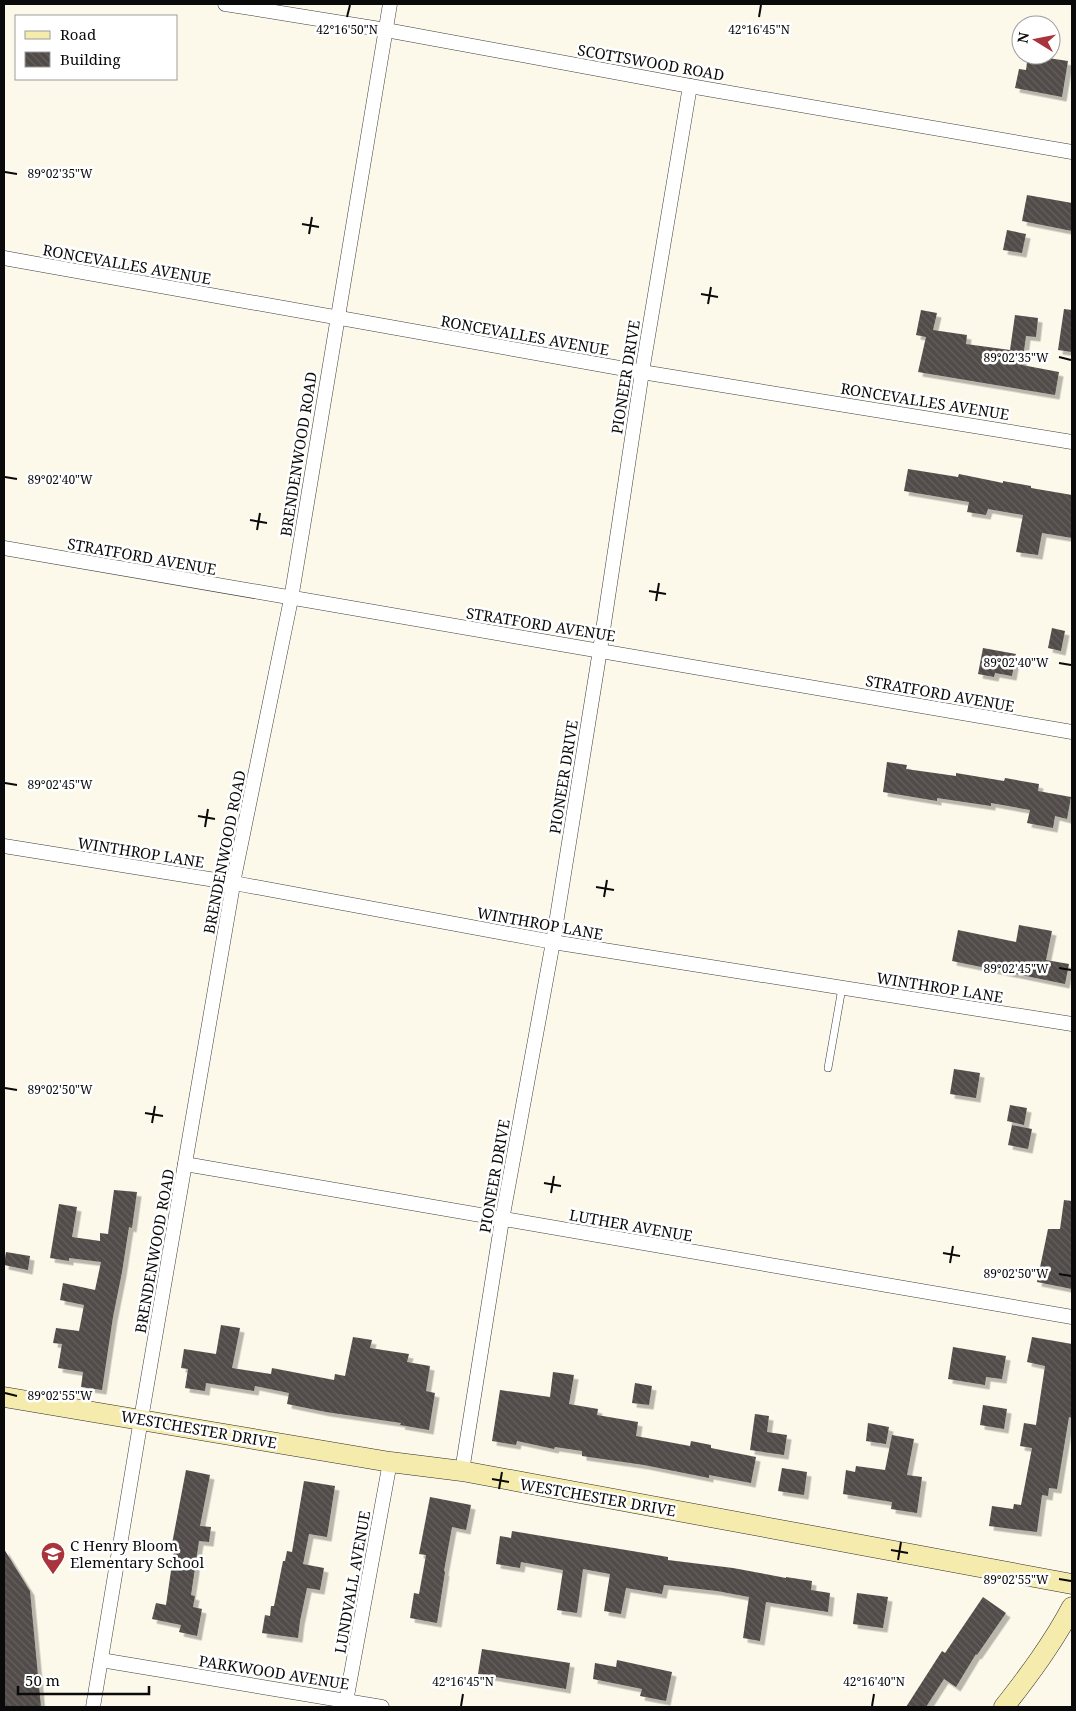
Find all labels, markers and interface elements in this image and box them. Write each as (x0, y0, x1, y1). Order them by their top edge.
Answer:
legend (15, 15, 178, 80)
north arrow (1011, 15, 1061, 65)
text: 42°16'50"N (316, 21, 378, 38)
text: 42°16'45"N (728, 21, 790, 38)
text: Road (60, 24, 96, 44)
text: N (1012, 31, 1033, 45)
street label: SCOTTSWOOD ROAD (576, 39, 726, 85)
text: Building (60, 49, 121, 69)
text: 89°02'35"W (27, 165, 93, 182)
street label: RONCEVALLES AVENUE (41, 239, 213, 289)
street label: RONCEVALLES AVENUE (439, 310, 611, 360)
street label: PIONEER DRIVE (606, 318, 644, 436)
text: 89°02'35"W (983, 349, 1049, 366)
street label: BRENDENWOOD ROAD (275, 370, 321, 538)
street label: RONCEVALLES AVENUE (839, 378, 1011, 424)
text: 89°02'40"W (27, 471, 93, 488)
street label: STRATFORD AVENUE (66, 533, 218, 579)
street label: STRATFORD AVENUE (465, 602, 617, 646)
text: 89°02'40"W (983, 654, 1049, 671)
street label: STRATFORD AVENUE (864, 670, 1016, 716)
street label: PIONEER DRIVE (544, 718, 582, 836)
street label: BRENDENWOOD ROAD (198, 768, 250, 936)
text: 89°02'45"W (27, 776, 93, 793)
street label: WINTHROP LANE (76, 832, 206, 872)
street label: WINTHROP LANE (475, 902, 605, 944)
text: 89°02'45"W (983, 960, 1049, 977)
street label: WINTHROP LANE (875, 967, 1005, 1007)
text: 89°02'50"W (27, 1081, 93, 1098)
street label: PIONEER DRIVE (474, 1117, 514, 1235)
street label: BRENDENWOOD ROAD (130, 1167, 178, 1335)
street label: LUTHER AVENUE (568, 1204, 694, 1246)
text: 89°02'50"W (983, 1265, 1049, 1282)
text: 89°02'55"W (27, 1387, 93, 1404)
street label: WESTCHESTER DRIVE (119, 1405, 279, 1453)
street label: WESTCHESTER DRIVE (518, 1473, 678, 1521)
street label: LUNDVALL AVENUE (330, 1509, 374, 1655)
place label: C Henry Bloom Elementary School (70, 1535, 204, 1572)
school or university icon: C Henry Bloom Elementary School (40, 1541, 66, 1575)
text: 89°02'55"W (983, 1571, 1049, 1588)
street label: PARKWOOD AVENUE (197, 1650, 351, 1694)
scale bar (18, 1664, 149, 1696)
text: 50 m (25, 1670, 60, 1690)
text: 42°16'45"N (432, 1673, 494, 1690)
text: 42°16'40"N (843, 1673, 905, 1690)

